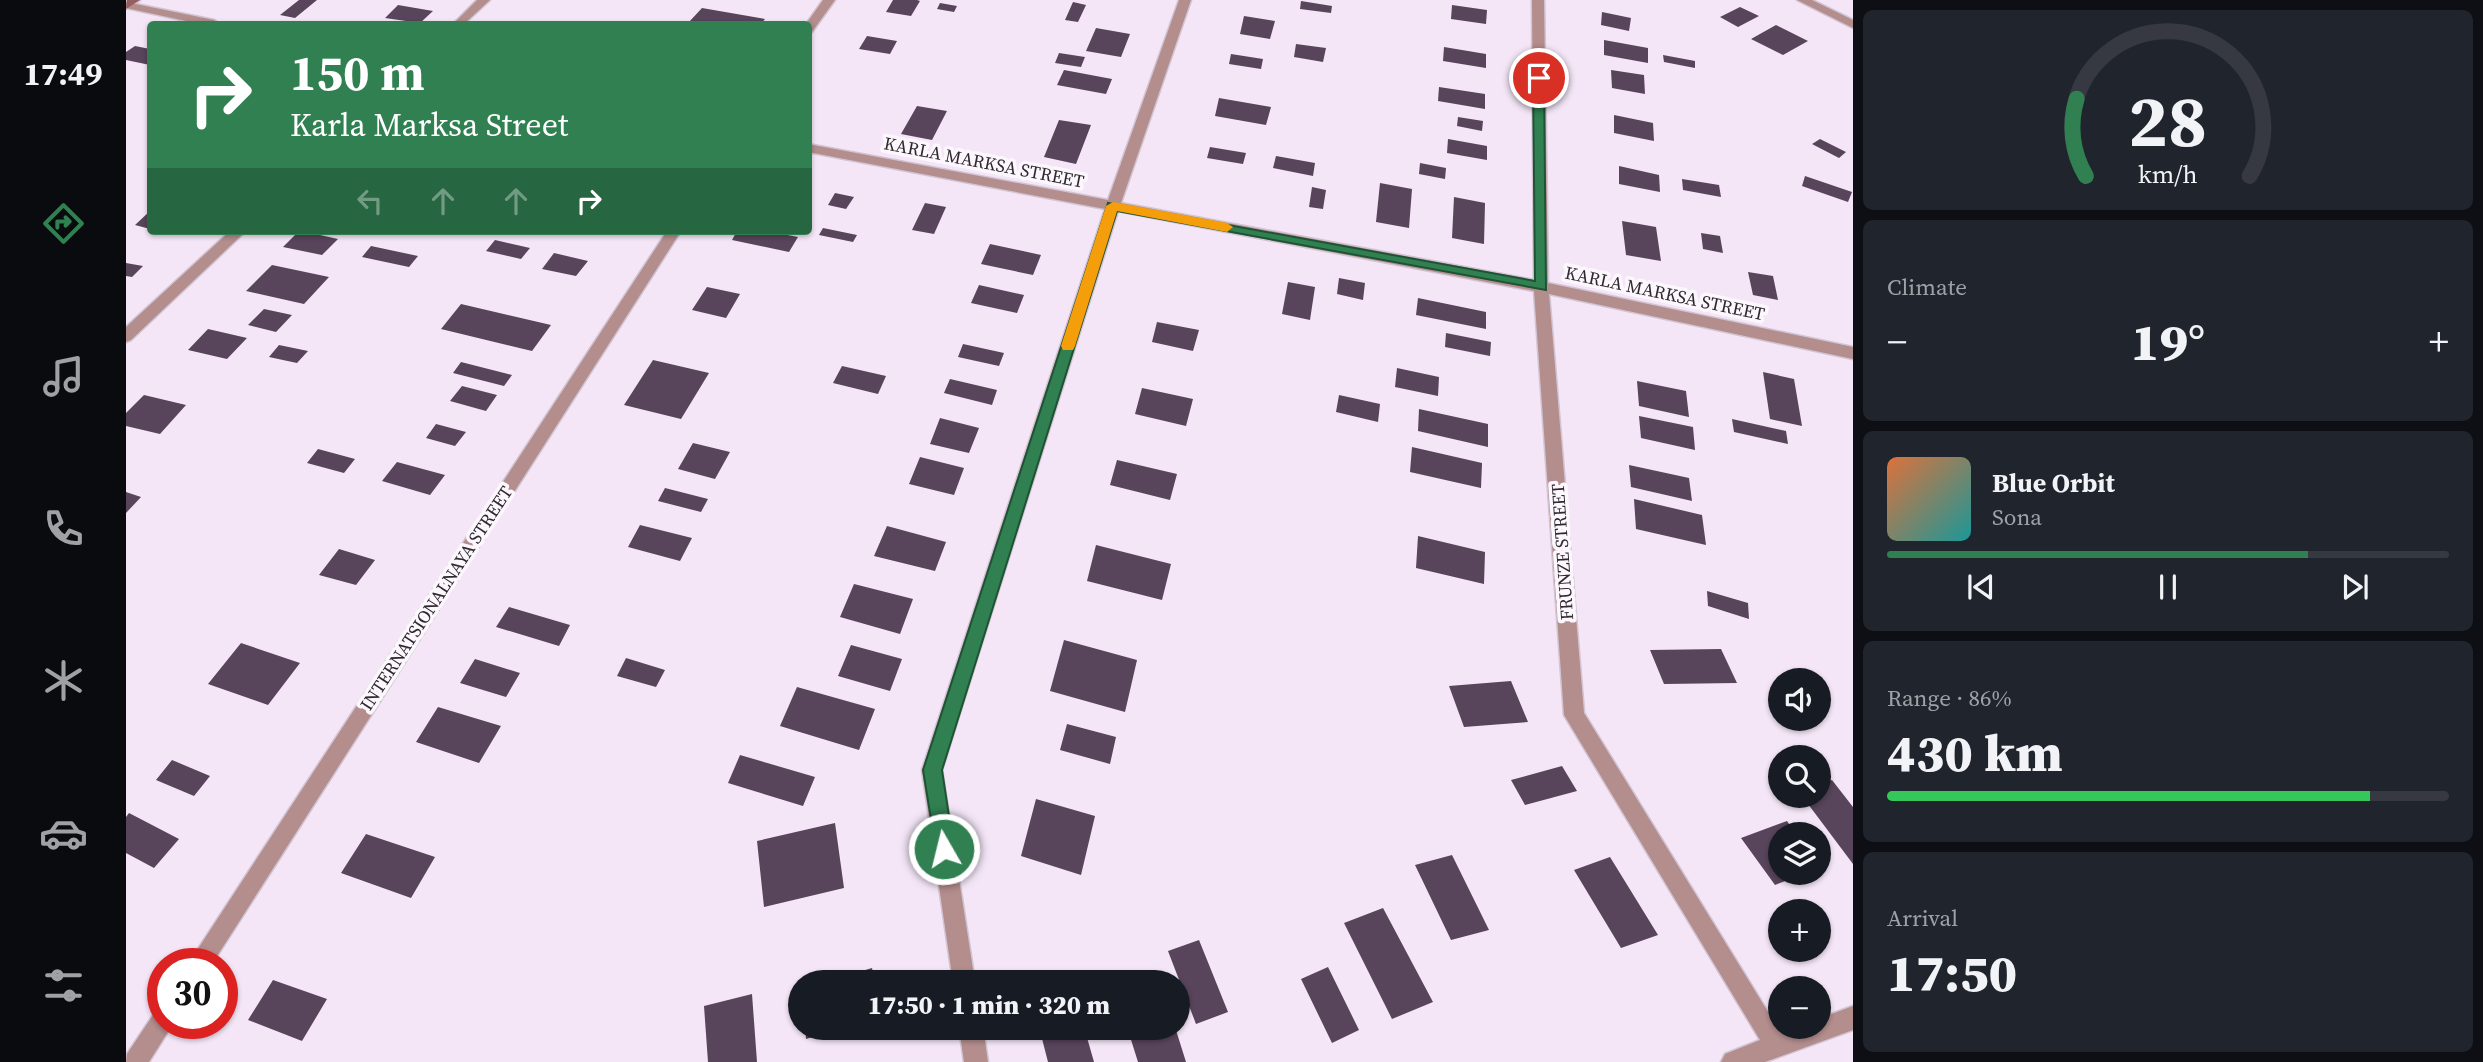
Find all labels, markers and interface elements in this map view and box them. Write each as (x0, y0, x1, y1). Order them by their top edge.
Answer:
text: 150 m (290, 39, 425, 106)
pin (1509, 48, 1569, 108)
icon: right (175, 49, 266, 140)
text: 17:49 (24, 52, 102, 96)
icon: arrive (1520, 59, 1558, 97)
text: 28 (2129, 72, 2207, 171)
text: Karla Marksa Street (290, 103, 568, 147)
street label: KARLA MARKSA STREET (882, 130, 1086, 194)
text: km/h (2138, 157, 2198, 191)
icon: left (351, 182, 389, 220)
icon: ahead (424, 182, 462, 220)
icon: ahead (497, 182, 535, 220)
icon: right (570, 182, 608, 220)
icon: directions (39, 199, 88, 248)
street label: KARLA MARKSA STREET (1563, 260, 1767, 326)
text: Climate (1887, 271, 1967, 303)
text: 19° (2131, 306, 2205, 377)
text: − (1887, 316, 1907, 368)
text: + (2429, 316, 2449, 368)
icon: music (39, 352, 88, 401)
text: Blue Orbit (1992, 465, 2115, 501)
street label: INTERNATSIONALNAYA STREET (354, 481, 518, 715)
street label: FRUNZE STREET (1545, 483, 1579, 621)
text: Sona (1992, 501, 2042, 533)
icon: phone (39, 504, 88, 553)
icon: previous (1962, 568, 2000, 606)
icon: pause (2149, 568, 2187, 606)
icon: next (2336, 568, 2374, 606)
icon: climate (39, 656, 88, 705)
map controls (1768, 668, 1831, 1039)
button: sound (1768, 668, 1831, 731)
text: Range · 86% (1887, 682, 2012, 714)
text: 430 km (1887, 717, 2063, 788)
button: search (1768, 745, 1831, 808)
icon: car (39, 809, 88, 858)
position arrow (907, 812, 981, 886)
button: layers (1768, 822, 1831, 885)
button: + (1768, 899, 1831, 962)
text: Arrival (1887, 902, 1958, 934)
text: 17:50 (1887, 937, 2017, 1008)
speed limit sign: 30 (147, 948, 238, 1039)
icon: filters (39, 961, 88, 1010)
button: − (1768, 976, 1831, 1039)
text: 17:50 · 1 min · 320 m (868, 987, 1110, 1023)

